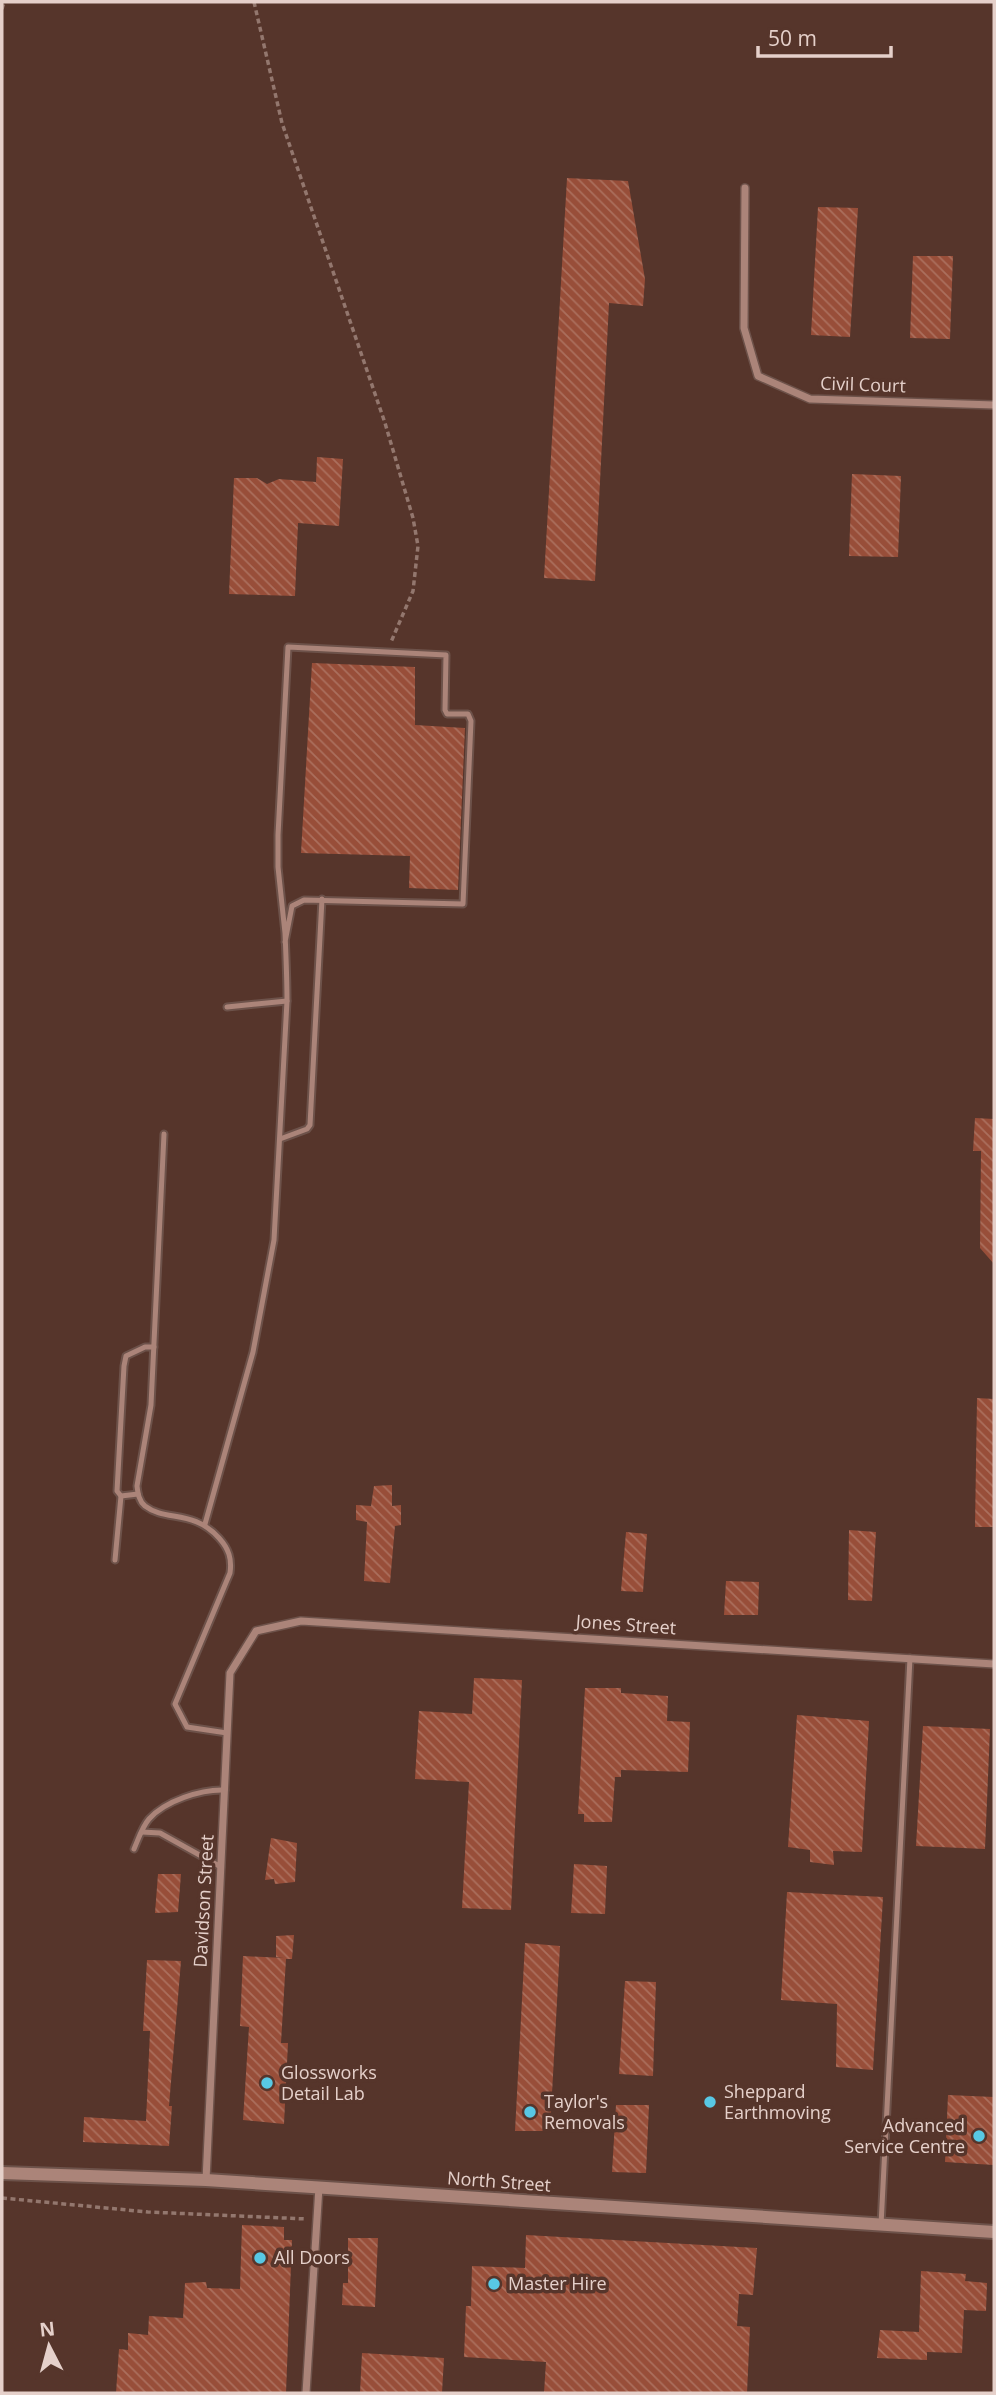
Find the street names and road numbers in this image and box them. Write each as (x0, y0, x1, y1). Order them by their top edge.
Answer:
street label: Civil Court (820, 371, 906, 397)
street label: Jones Street (573, 1608, 677, 1639)
street label: Davidson Street (188, 1834, 218, 1968)
street label: North Street (446, 2165, 552, 2197)

